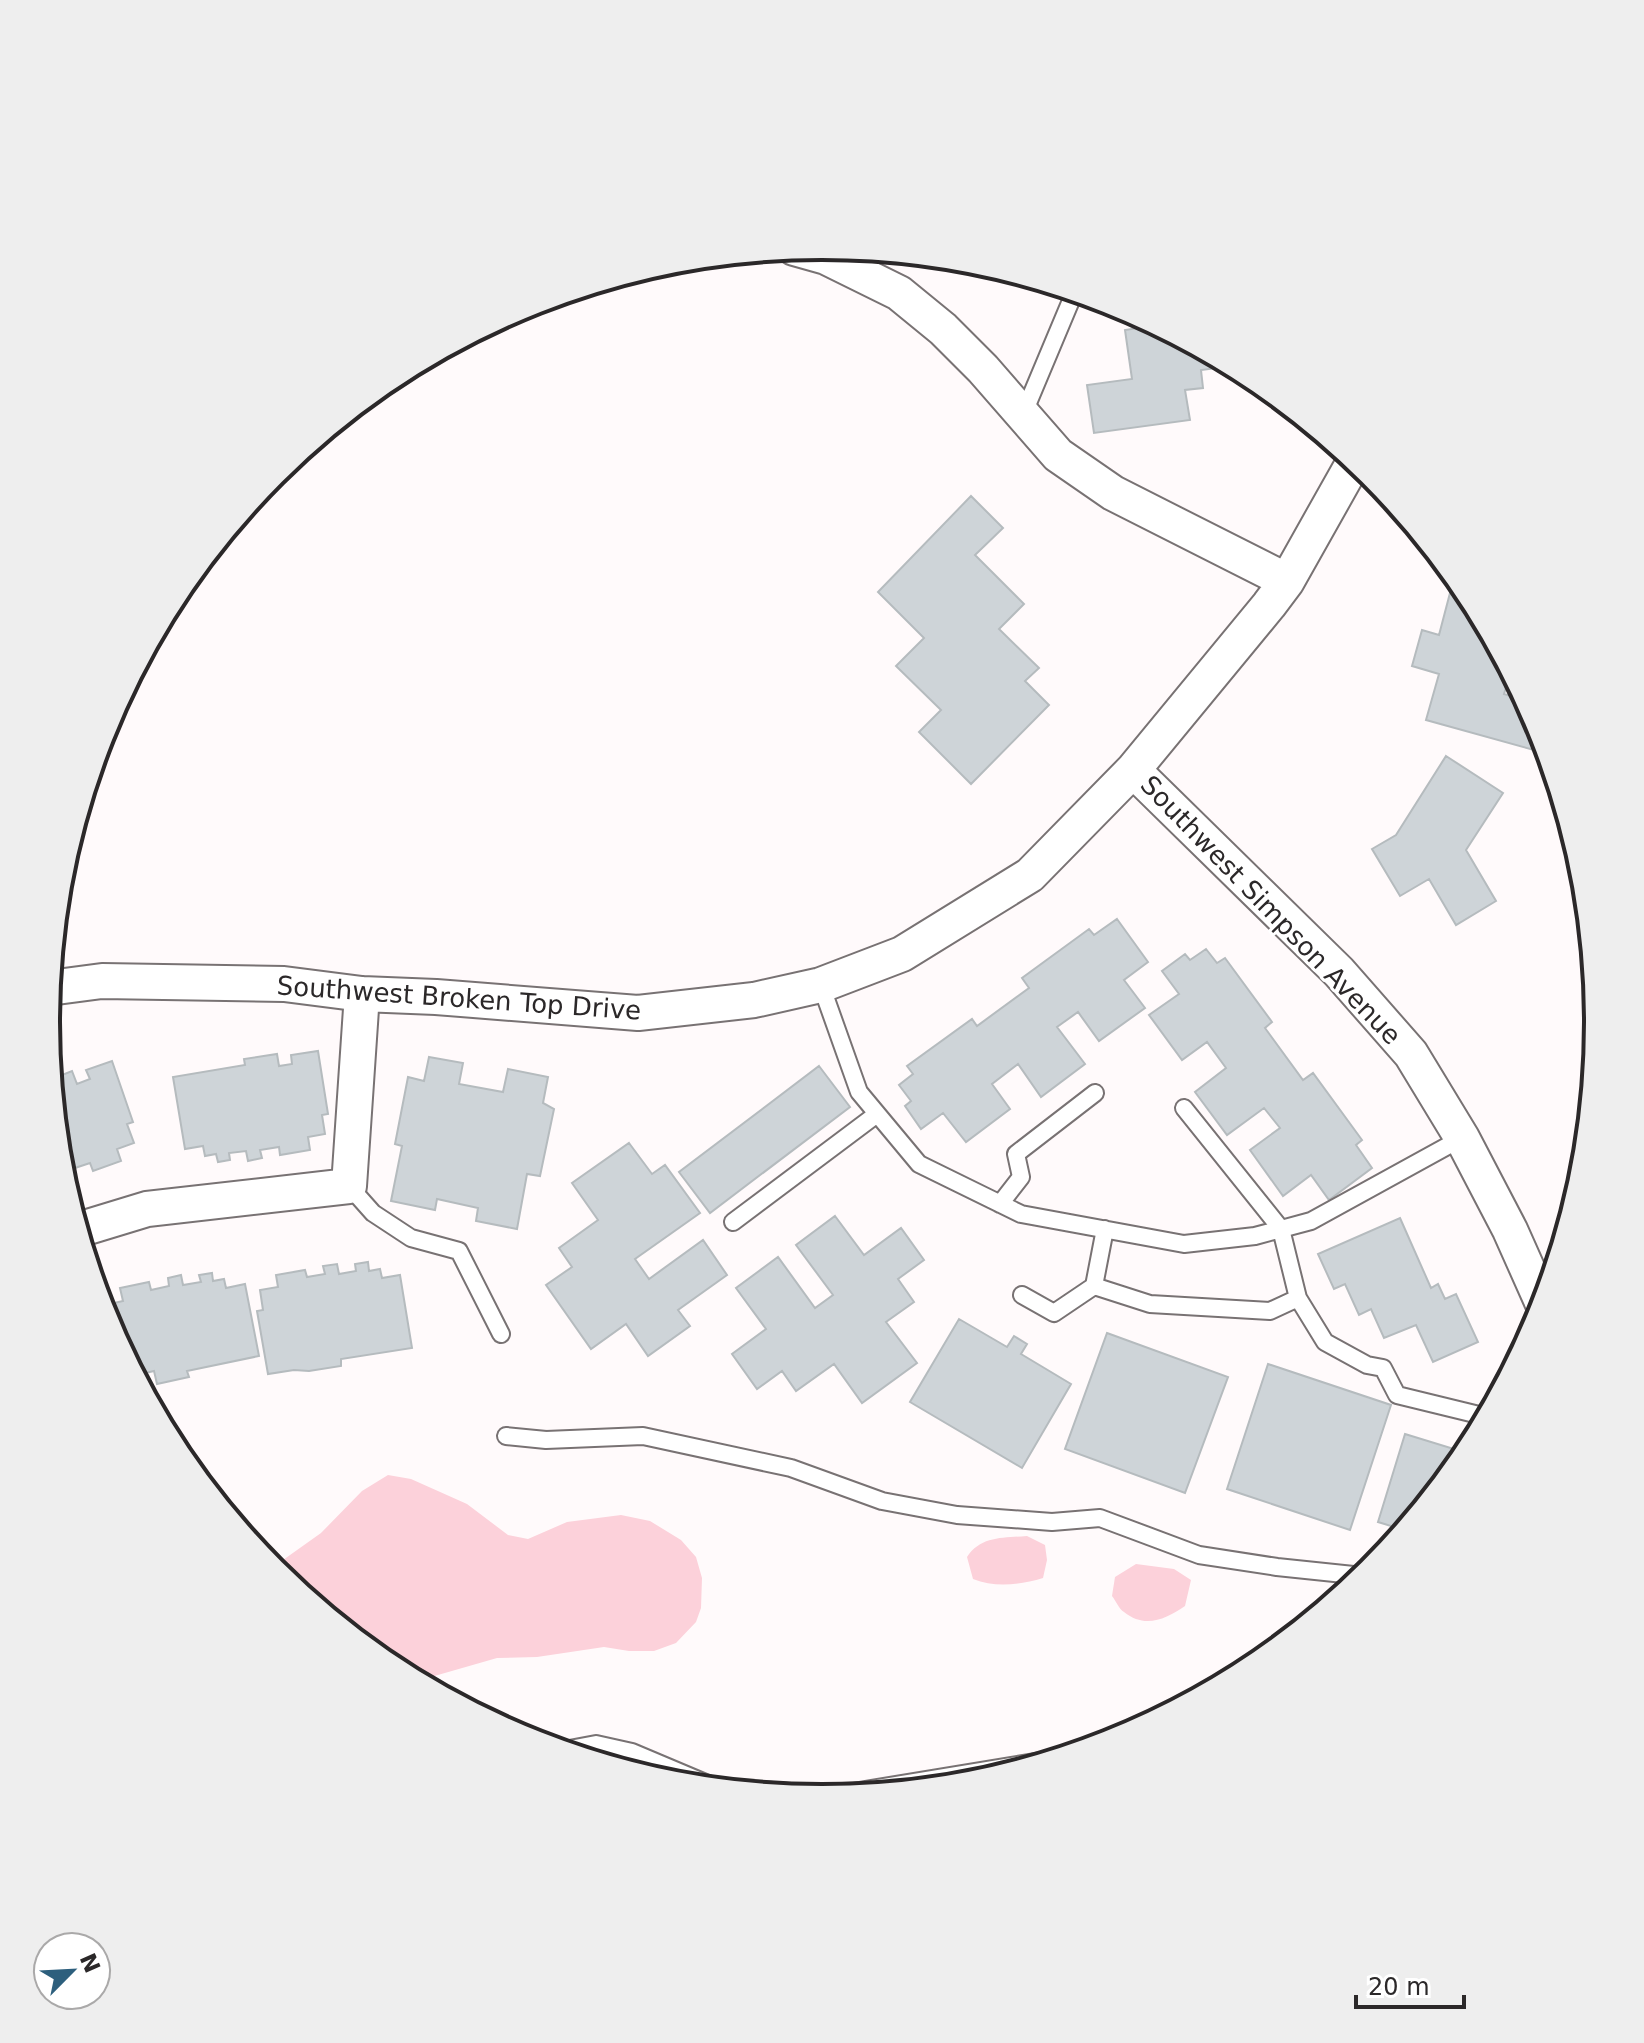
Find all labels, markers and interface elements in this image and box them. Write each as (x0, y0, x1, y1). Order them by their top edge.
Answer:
street label: Southwest Simpson Avenue (1135, 770, 1407, 1050)
street label: Southwest Broken Top Drive (276, 970, 642, 1026)
north arrow (32, 1931, 112, 2011)
text: N (75, 1950, 105, 1977)
scale bar (1356, 1959, 1464, 2009)
text: 20 m (1368, 1973, 1430, 2001)

